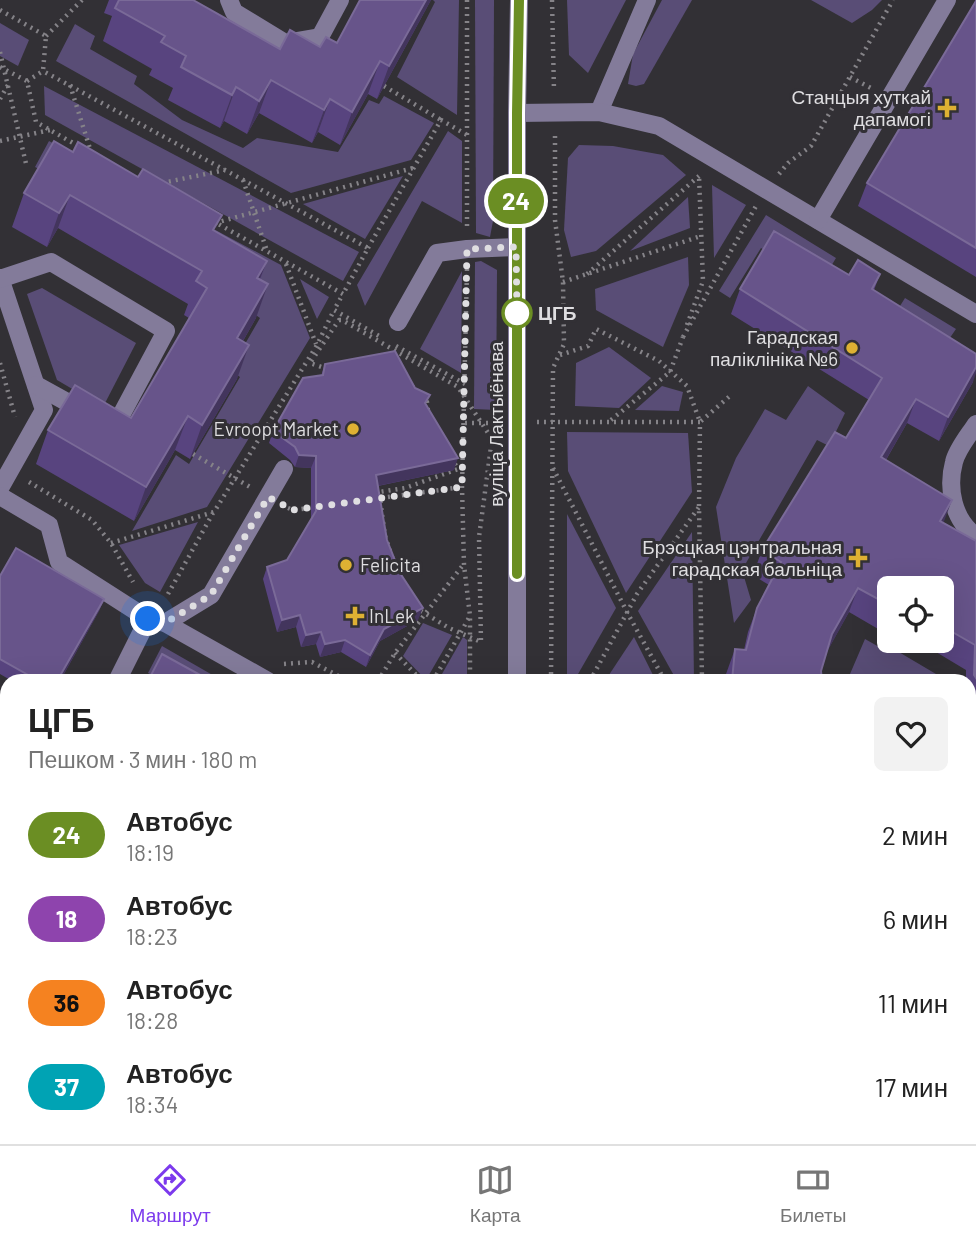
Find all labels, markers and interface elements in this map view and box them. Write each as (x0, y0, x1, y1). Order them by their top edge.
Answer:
place label: Станцыя хуткай дапамогі (791, 85, 931, 130)
marker: Станцыя хуткай дапамогі (937, 98, 957, 118)
line badge: 24 (484, 178, 548, 224)
text: 24 (502, 186, 530, 215)
marker: ЦГБ (502, 298, 532, 328)
place label: ЦГБ (538, 301, 576, 324)
place label: Гарадская паліклініка №6 (710, 325, 838, 370)
marker: Гарадская паліклініка №6 (844, 340, 860, 356)
street label: вуліца Лактыёнава (484, 341, 507, 507)
place label: Evroopt Market (213, 417, 339, 440)
marker: Evroopt Market (345, 421, 361, 437)
place label: Брэсцкая цэнтральная гарадская бальніца (642, 535, 842, 580)
marker: Брэсцкая цэнтральная гарадская бальніца (848, 548, 868, 568)
place label: Felicita (360, 553, 421, 576)
marker: Felicita (338, 557, 354, 573)
map controls (877, 576, 954, 653)
button: locate (877, 576, 954, 653)
your location (130, 601, 165, 636)
place label: InLek (369, 604, 415, 627)
marker: InLek (347, 608, 363, 624)
button: heart (874, 697, 948, 771)
text: ЦГБ (28, 699, 95, 739)
text: Пешком · 3 мин · 180 m (28, 745, 257, 773)
text: Автобус (126, 805, 233, 836)
text: 2 мин (882, 819, 948, 850)
text: 24 (53, 820, 80, 849)
text: 18:19 (126, 838, 174, 866)
text: Автобус (126, 889, 233, 920)
text: 6 мин (883, 903, 948, 934)
text: 18 (56, 904, 77, 933)
text: 18:23 (126, 922, 178, 950)
text: Автобус (126, 973, 233, 1004)
text: 11 мин (878, 987, 948, 1018)
text: 36 (54, 988, 79, 1017)
text: 18:28 (126, 1006, 178, 1034)
text: Автобус (126, 1057, 233, 1088)
text: 17 мин (875, 1071, 948, 1102)
text: 37 (54, 1072, 79, 1101)
text: 18:34 (126, 1090, 178, 1118)
tab: Маршрут (130, 1161, 211, 1227)
tab: Карта (470, 1161, 521, 1227)
tab: Билеты (780, 1161, 846, 1227)

